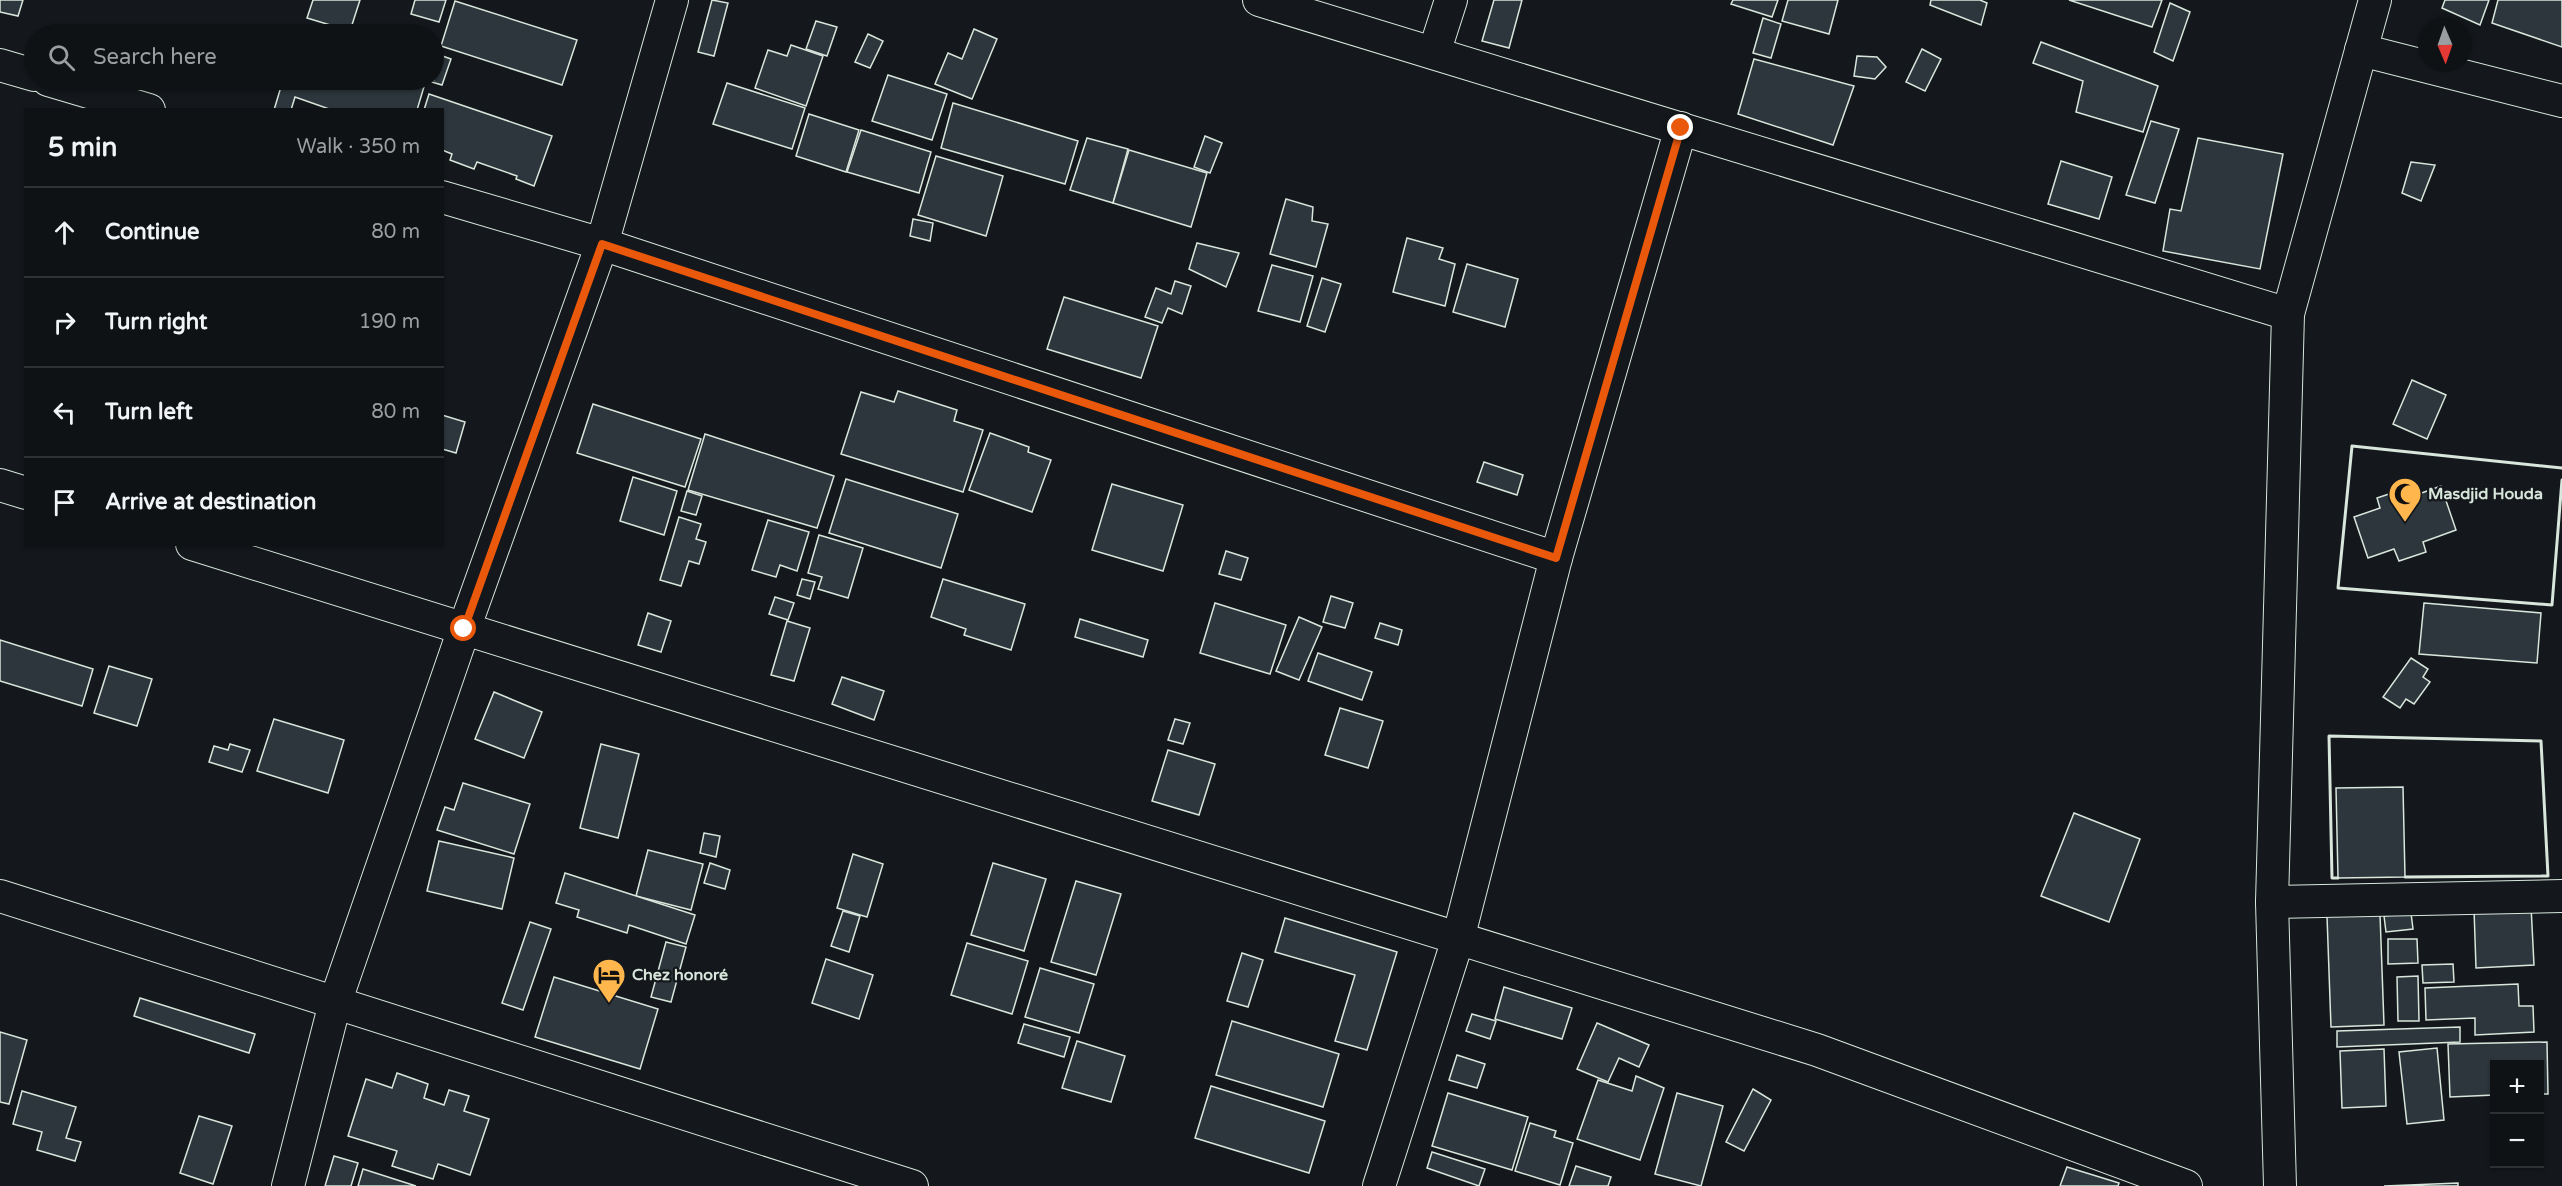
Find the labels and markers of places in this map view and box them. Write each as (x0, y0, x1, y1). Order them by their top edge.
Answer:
mosque icon: Masdjid Houda (2387, 476, 2423, 523)
place label: Masdjid Houda (2428, 484, 2543, 504)
hotel icon: Chez honoré (591, 957, 627, 1004)
place label: Chez honoré (632, 965, 728, 985)

